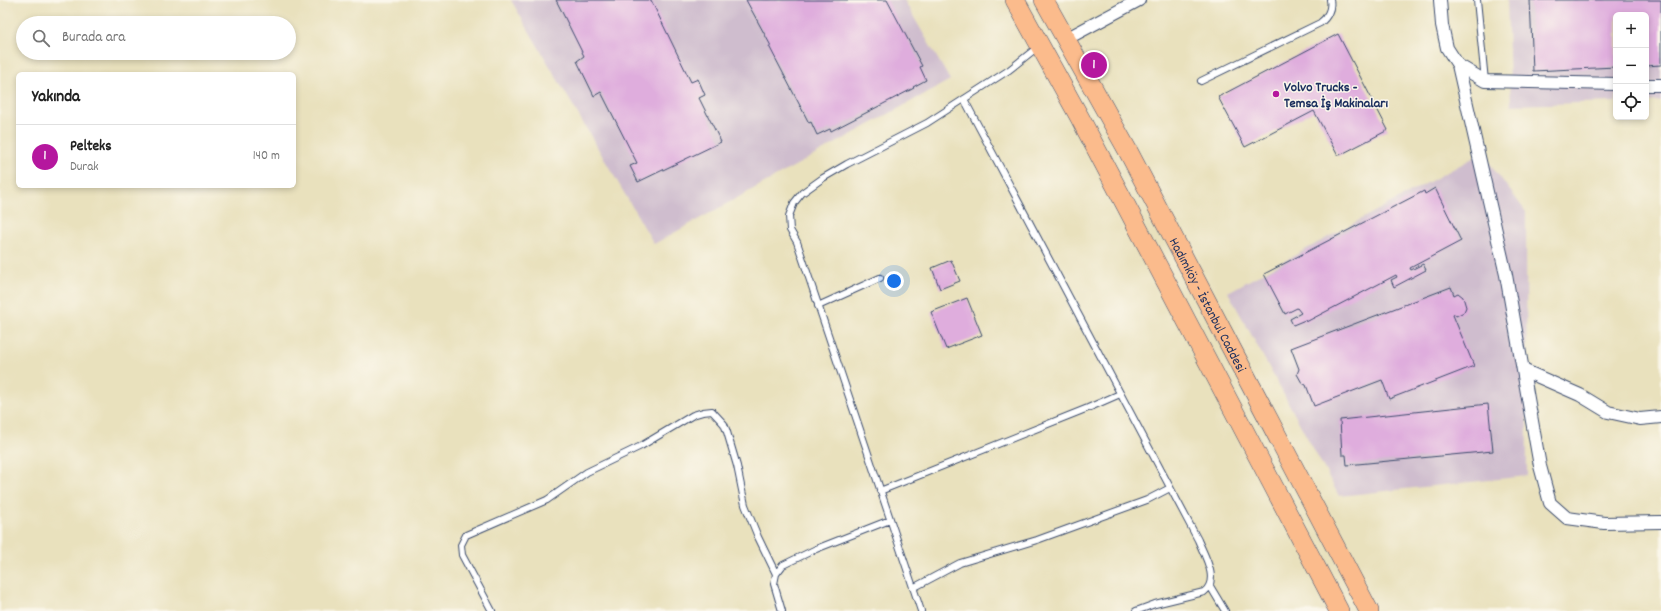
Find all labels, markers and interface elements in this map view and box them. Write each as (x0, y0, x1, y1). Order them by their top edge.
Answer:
map controls (1613, 12, 1649, 120)
button: + (1613, 12, 1649, 48)
search box (16, 16, 296, 60)
icon: search (30, 27, 52, 49)
text: Burada ara (62, 27, 125, 49)
button: − (1613, 48, 1649, 84)
pin: 1 (1081, 50, 1107, 80)
place label: Volvo Trucks - Temsa İş Makinaları (1284, 78, 1388, 114)
button: locate (1613, 84, 1649, 120)
text: Yakında (32, 86, 80, 110)
marker: Volvo Trucks - Temsa İş Makinaları (1271, 89, 1281, 99)
text: Pelteks (70, 136, 112, 158)
text: 1 (44, 147, 46, 166)
text: 140 m (253, 147, 280, 166)
text: Durak (70, 158, 99, 177)
street label: Hadımköy - İstanbul Caddesi (1163, 235, 1250, 377)
your location (884, 271, 904, 291)

